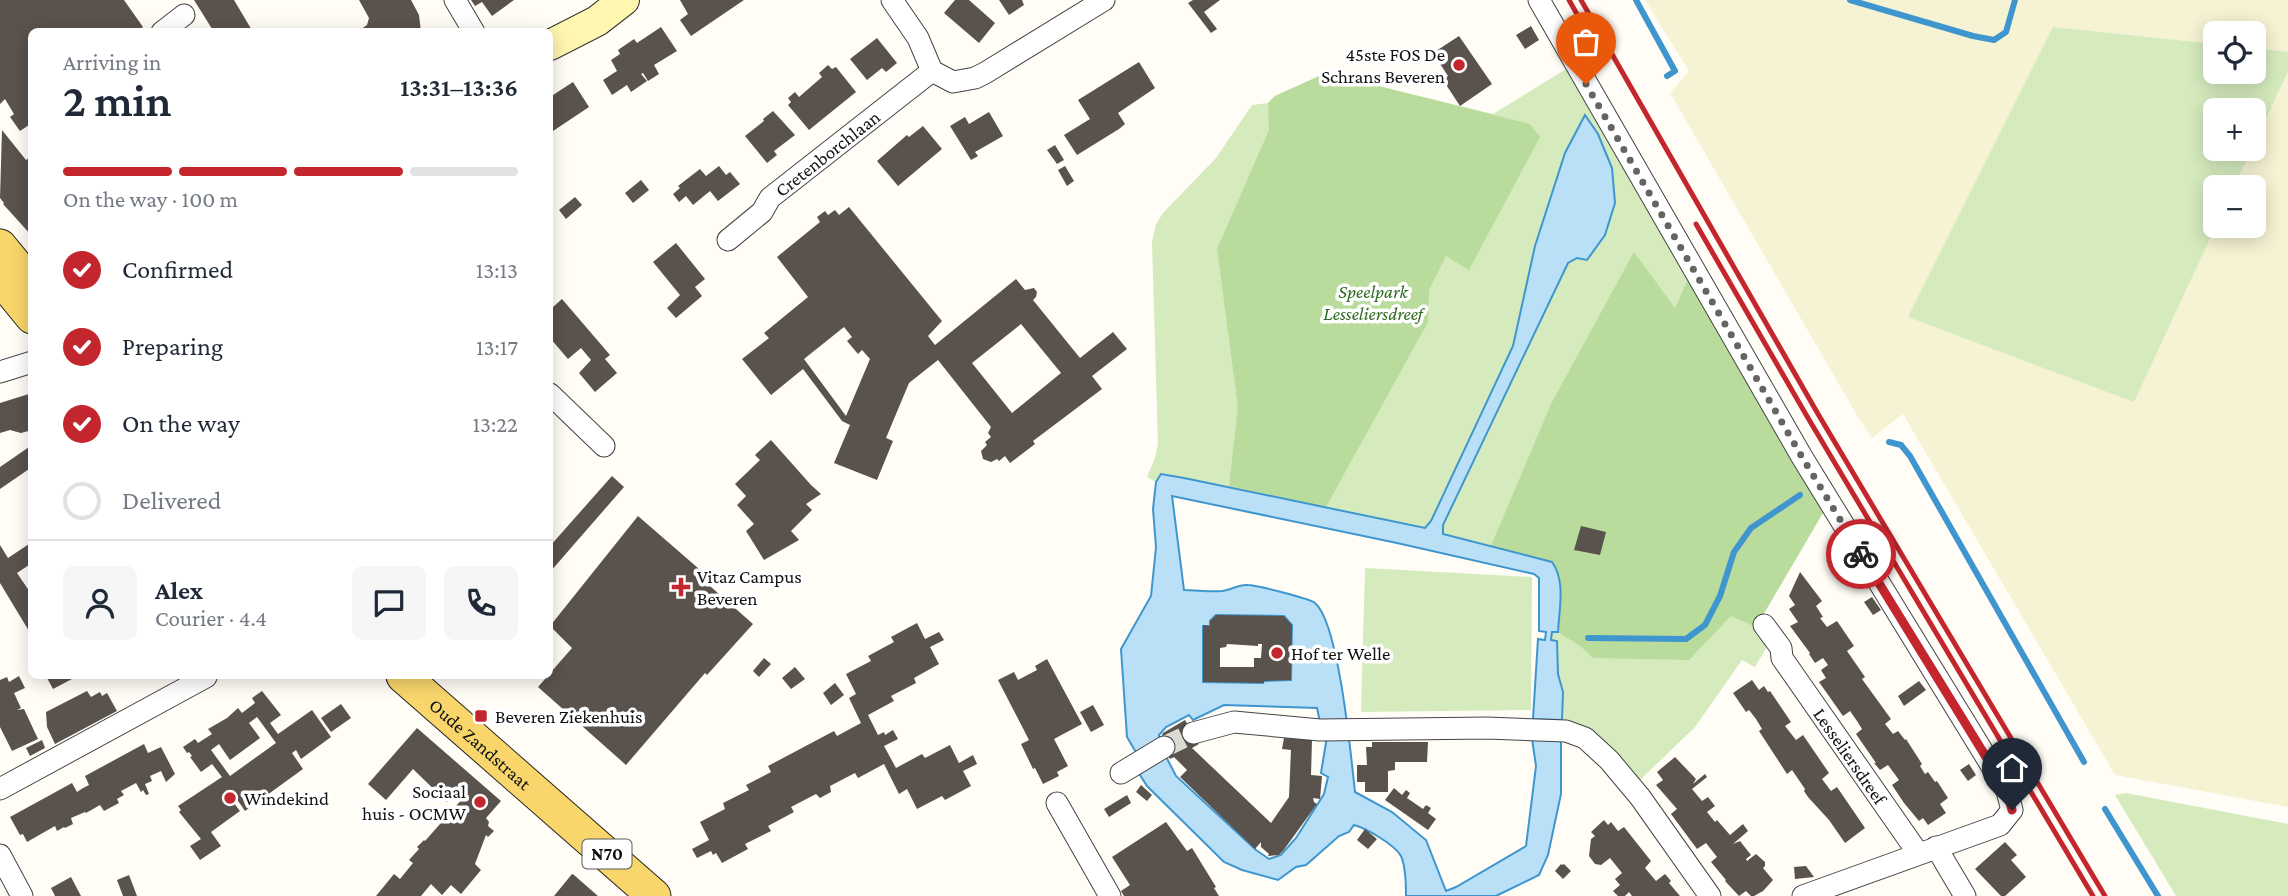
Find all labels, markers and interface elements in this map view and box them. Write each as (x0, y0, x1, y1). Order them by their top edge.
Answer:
pin (1556, 12.0, 1616, 84)
map controls (2203, 21, 2266, 238)
button: locate (2203, 21, 2266, 84)
icon: bag (1567, 23, 1605, 61)
place label: 45ste FOS De Schrans Beveren (1321, 44, 1445, 87)
text: Arriving in (63, 49, 161, 75)
marker: 45ste FOS De Schrans Beveren (1451, 57, 1467, 73)
text: 13:31–13:36 (400, 73, 518, 102)
text: 2 min (63, 75, 171, 126)
button: + (2203, 98, 2266, 161)
street label: Cretenborchlaan (771, 106, 884, 201)
button: − (2203, 175, 2266, 238)
text: On the way · 100 m (63, 186, 238, 212)
icon: check (63, 251, 101, 289)
text: Confirmed (122, 255, 233, 284)
text: 13:13 (476, 257, 518, 283)
park label: Speelpark Lesseliersdreef (1323, 281, 1426, 324)
icon: check (63, 328, 101, 366)
text: Preparing (122, 332, 223, 361)
text: 13:17 (476, 334, 518, 360)
icon: check (63, 405, 101, 443)
text: On the way (122, 409, 240, 438)
text: 13:22 (472, 411, 518, 437)
text: Delivered (122, 486, 221, 515)
courier (1826, 519, 1896, 589)
icon: bike (1842, 535, 1880, 573)
button: person (63, 566, 137, 640)
button: chat (352, 566, 426, 640)
button: phone (444, 566, 518, 640)
place label: Vitaz Campus Beveren (697, 566, 802, 609)
text: Alex (155, 576, 203, 605)
marker: Vitaz Campus Beveren (671, 577, 691, 597)
text: Courier · 4.4 (155, 605, 267, 631)
place label: Hof ter Welle (1291, 643, 1390, 664)
marker: Hof ter Welle (1269, 645, 1285, 661)
street label: Oude Zandstraat (425, 694, 536, 795)
street label: Lesseliersdreef (1809, 704, 1891, 809)
place label: Beveren Ziekenhuis (495, 706, 643, 727)
marker: Beveren Ziekenhuis (473, 708, 489, 724)
pin (1982, 738, 2042, 810)
icon: home (1993, 749, 2031, 787)
place label: Sociaal huis - OCMW (362, 781, 467, 824)
place label: Windekind (244, 788, 329, 809)
marker: Windekind (222, 790, 238, 806)
marker: Sociaal huis - OCMW (472, 794, 488, 810)
road number: N70 (582, 840, 632, 868)

